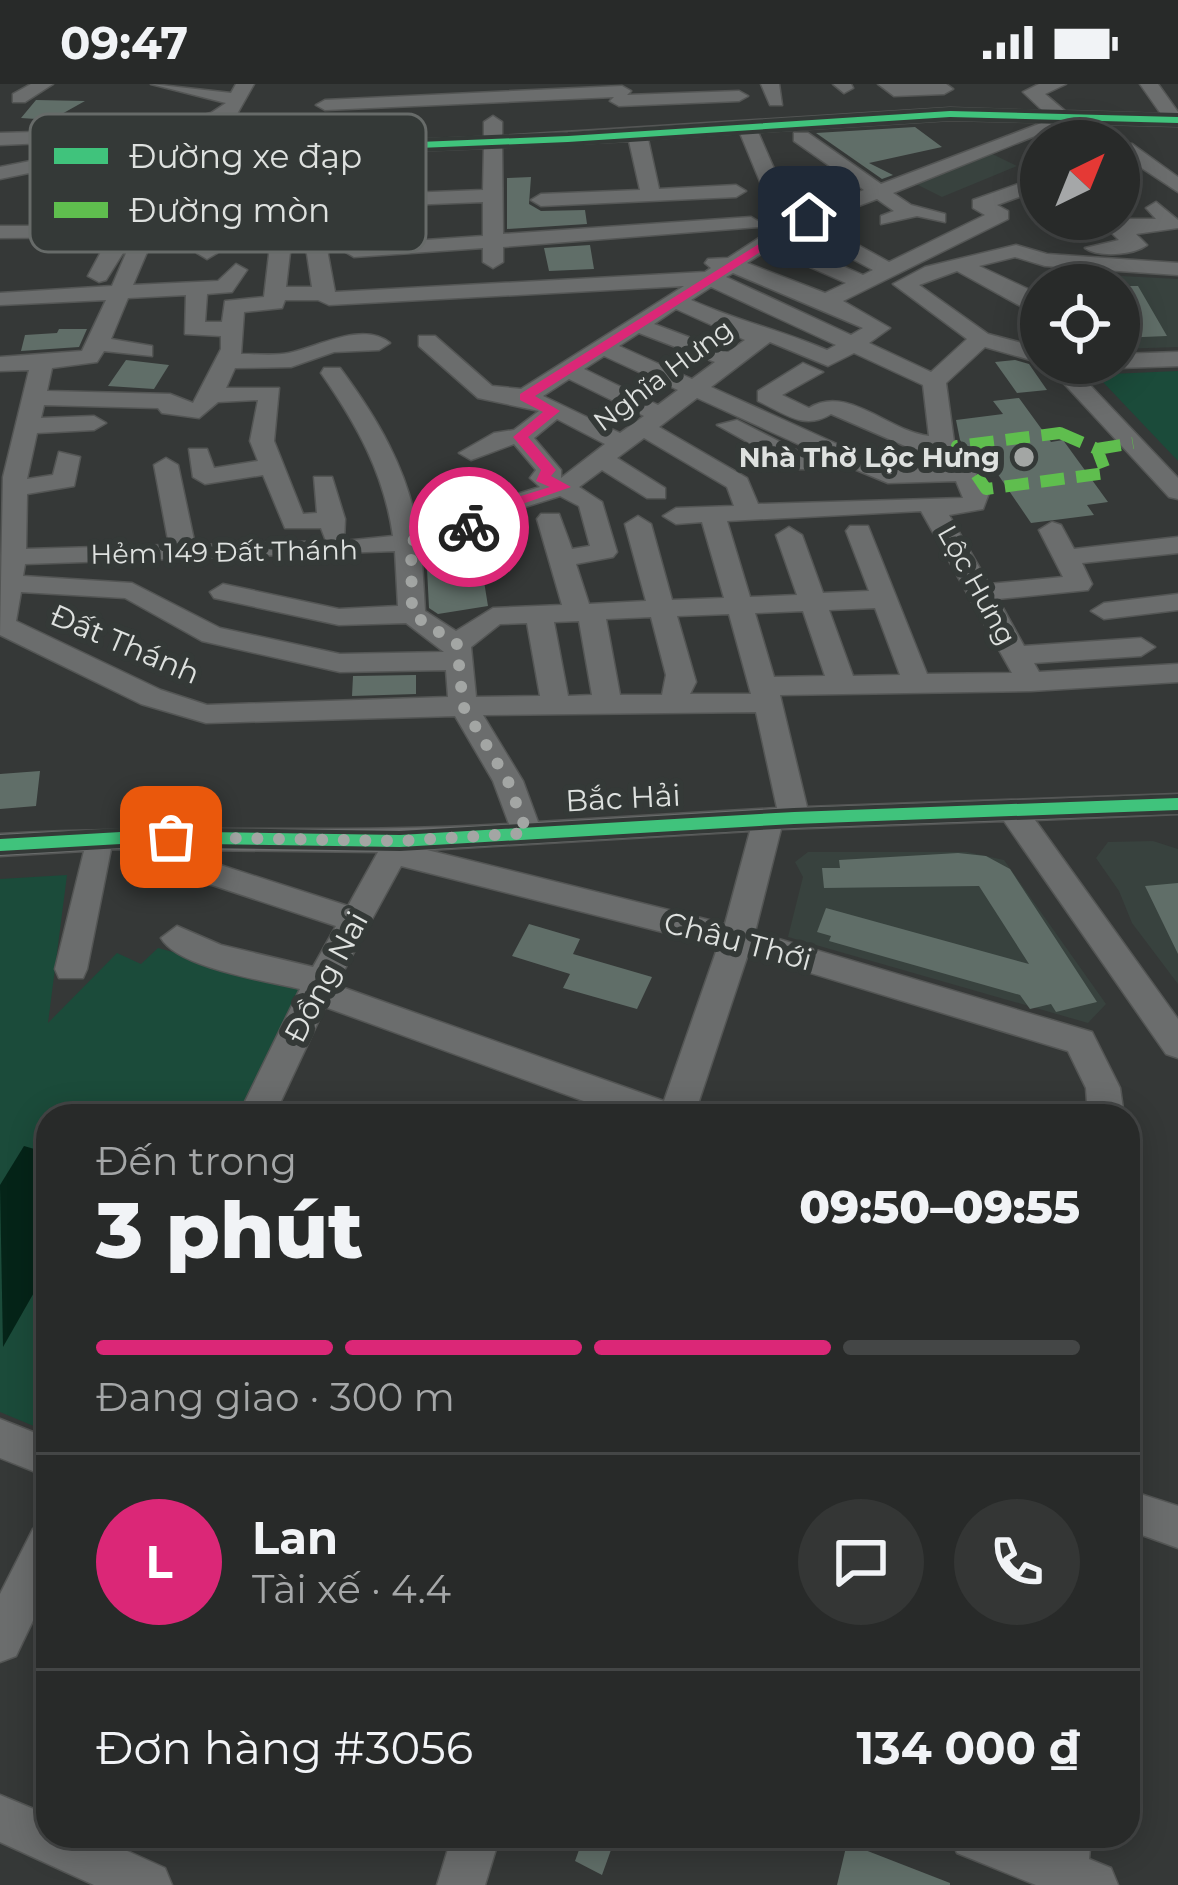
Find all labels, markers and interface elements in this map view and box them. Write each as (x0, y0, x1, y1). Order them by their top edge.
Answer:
text: 09:47 (60, 15, 188, 70)
legend (30, 114, 426, 252)
north arrow (1020, 120, 1140, 240)
map controls (1020, 120, 1140, 384)
text: Đường xe đạp (129, 136, 362, 176)
pin (758, 166, 860, 268)
icon: home (776, 184, 842, 250)
text: Đường mòn (129, 190, 330, 230)
button: locate (1020, 264, 1140, 384)
street label: Nghĩa Hưng (587, 312, 739, 438)
place label: Nhà Thờ Lộc Hưng (739, 441, 1000, 474)
marker: Nhà Thờ Lộc Hưng (1011, 444, 1037, 470)
courier (409, 467, 529, 587)
icon: bike (436, 494, 502, 560)
street label: Lộc Hưng (931, 519, 1023, 651)
street label: Hẻm 149 Đất Thánh (90, 533, 358, 571)
street label: Đất Thánh (45, 596, 205, 692)
street label: Bắc Hải (564, 777, 682, 819)
pin (120, 786, 222, 888)
icon: bag (138, 804, 204, 870)
street label: Châu Thới (660, 904, 816, 978)
street label: Đồng Nai (276, 905, 376, 1049)
text: Đến trong (96, 1137, 297, 1185)
text: 09:50–09:55 (799, 1179, 1080, 1234)
text: 3 phút (96, 1182, 363, 1278)
text: Đang giao · 300 m (96, 1373, 455, 1421)
button: chat (798, 1499, 924, 1625)
button: phone (954, 1499, 1080, 1625)
text: Lan (252, 1510, 338, 1565)
text: L (145, 1534, 173, 1589)
text: Tài xế · 4.4 (252, 1565, 451, 1613)
text: Đơn hàng #3056 (96, 1720, 473, 1775)
text: 134 000 ₫ (856, 1720, 1080, 1775)

